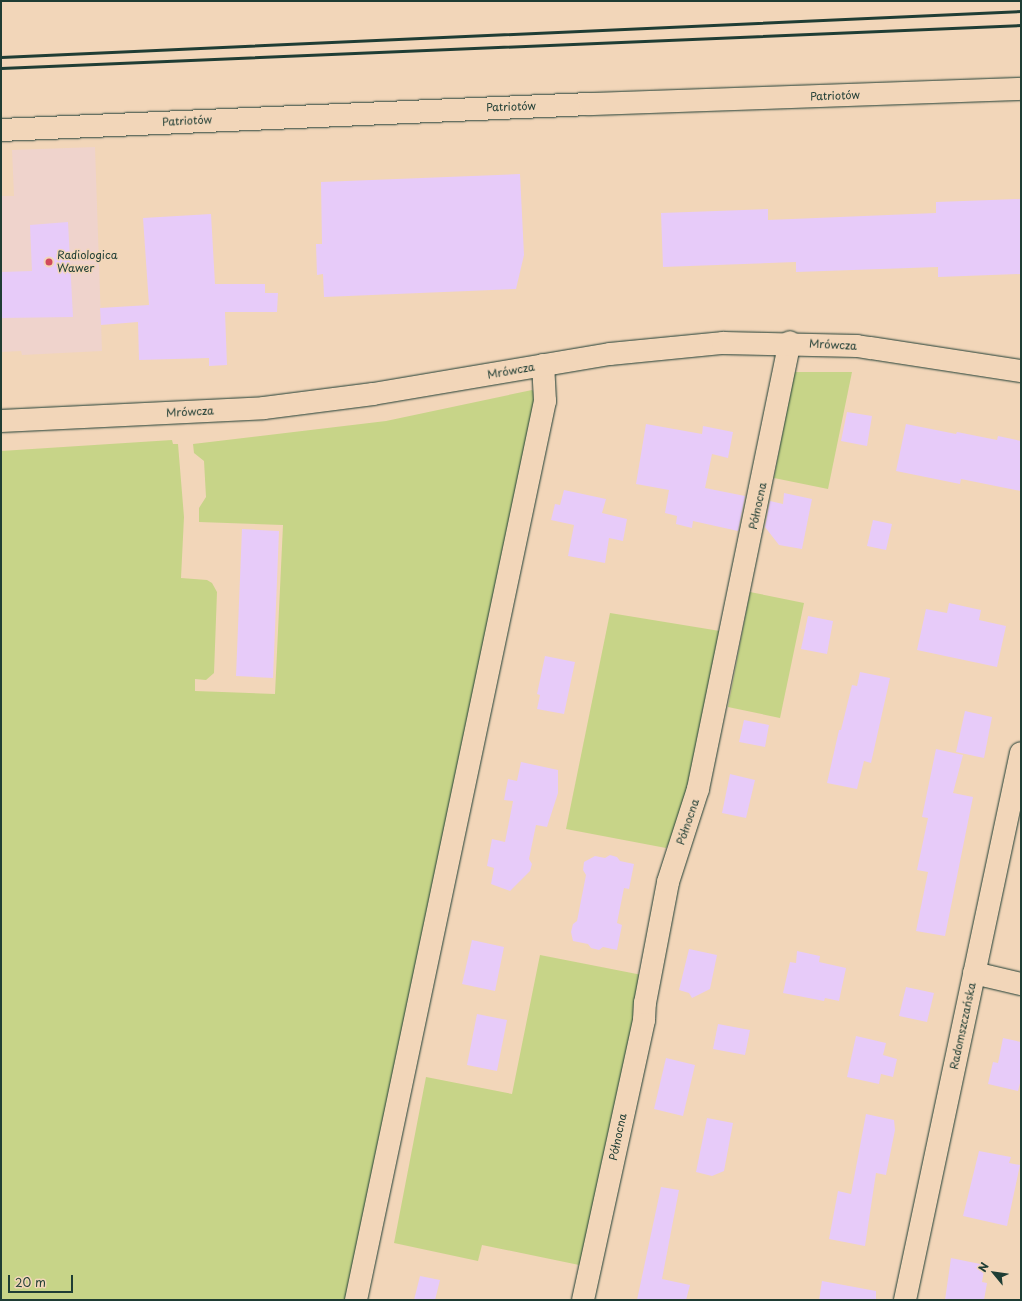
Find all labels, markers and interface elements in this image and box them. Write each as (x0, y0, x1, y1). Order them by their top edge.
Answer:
street label: Patriotów (810, 89, 860, 103)
street label: Patriotów (486, 100, 536, 114)
street label: Patriotów (162, 113, 212, 129)
place label: Radiologica Wawer (57, 249, 118, 275)
marker: Radiologica Wawer (44, 257, 54, 267)
street label: Mrówcza (809, 337, 857, 353)
street label: Mrówcza (486, 360, 536, 382)
street label: Mrówcza (166, 404, 214, 420)
street label: Północna (747, 481, 769, 531)
street label: Północna (674, 797, 702, 847)
street label: Radomszczańska (947, 981, 979, 1071)
street label: Północna (607, 1112, 629, 1162)
north arrow (974, 1253, 1014, 1293)
text: N (974, 1259, 993, 1275)
scale bar (10, 1267, 75, 1293)
text: 20 m (15, 1273, 46, 1291)

